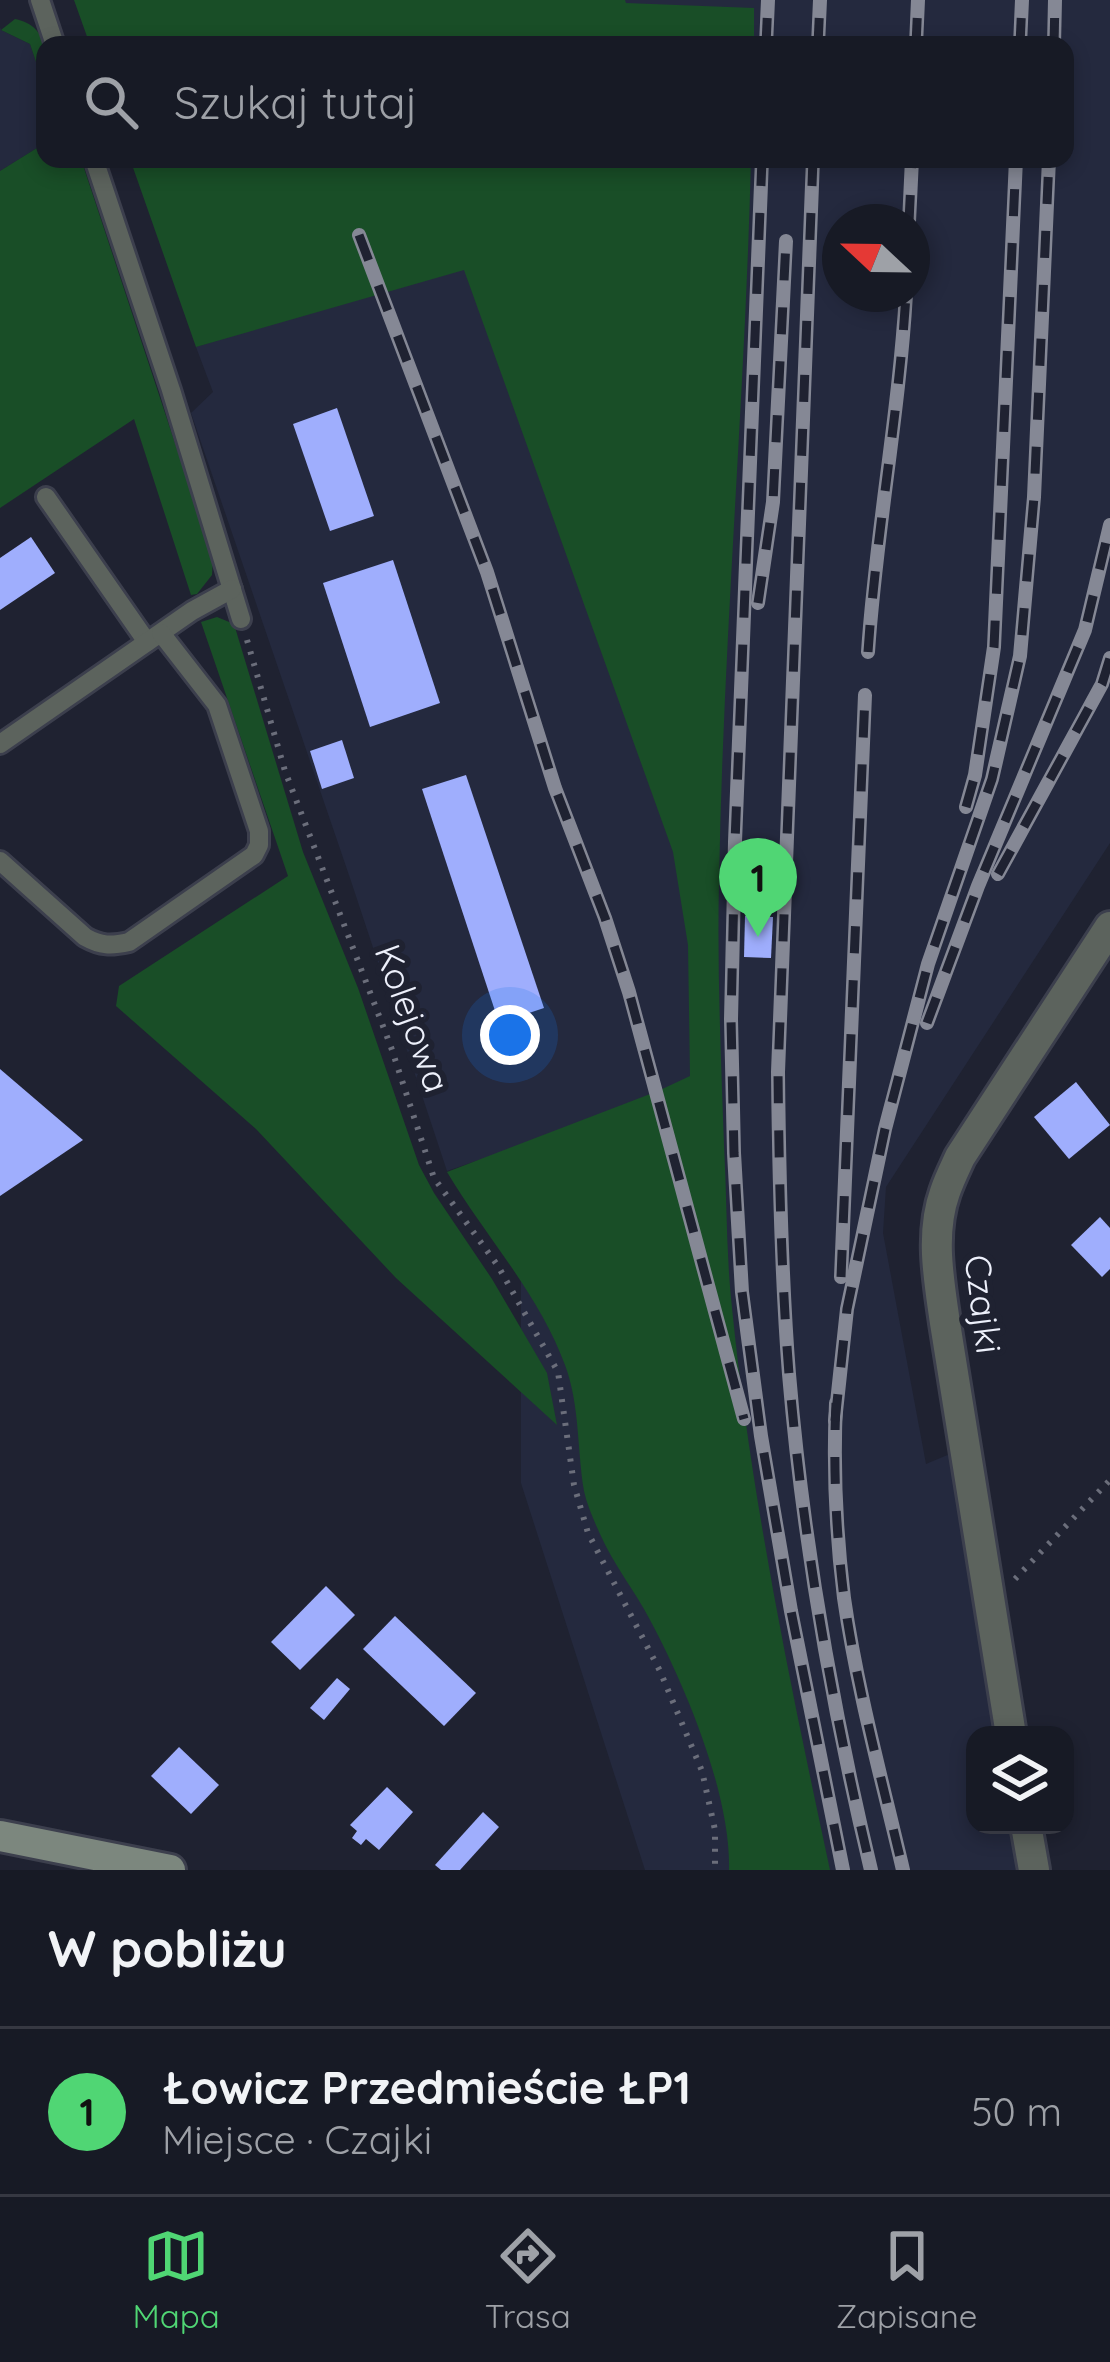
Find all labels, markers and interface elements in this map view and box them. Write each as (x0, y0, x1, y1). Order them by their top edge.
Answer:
search box (36, 36, 1074, 168)
icon: search (78, 69, 144, 135)
text: Szukaj tutaj (174, 74, 418, 130)
north arrow (822, 204, 930, 312)
pin: 1 (719, 838, 797, 937)
street label: Kolejowa (366, 938, 460, 1098)
your location (480, 1005, 540, 1065)
street label: Czajki (956, 1252, 1012, 1356)
map controls (966, 1726, 1074, 1834)
button: layers (966, 1726, 1074, 1834)
text: W pobliżu (48, 1916, 287, 1980)
text: Łowicz Przedmieście ŁP1 (162, 2059, 691, 2115)
text: 1 (79, 2087, 95, 2136)
text: 50 m (971, 2087, 1062, 2136)
text: Miejsce · Czajki (162, 2115, 432, 2164)
tab: Mapa (132, 2223, 220, 2336)
tab: Trasa (485, 2223, 571, 2336)
tab: Zapisane (836, 2223, 978, 2336)

